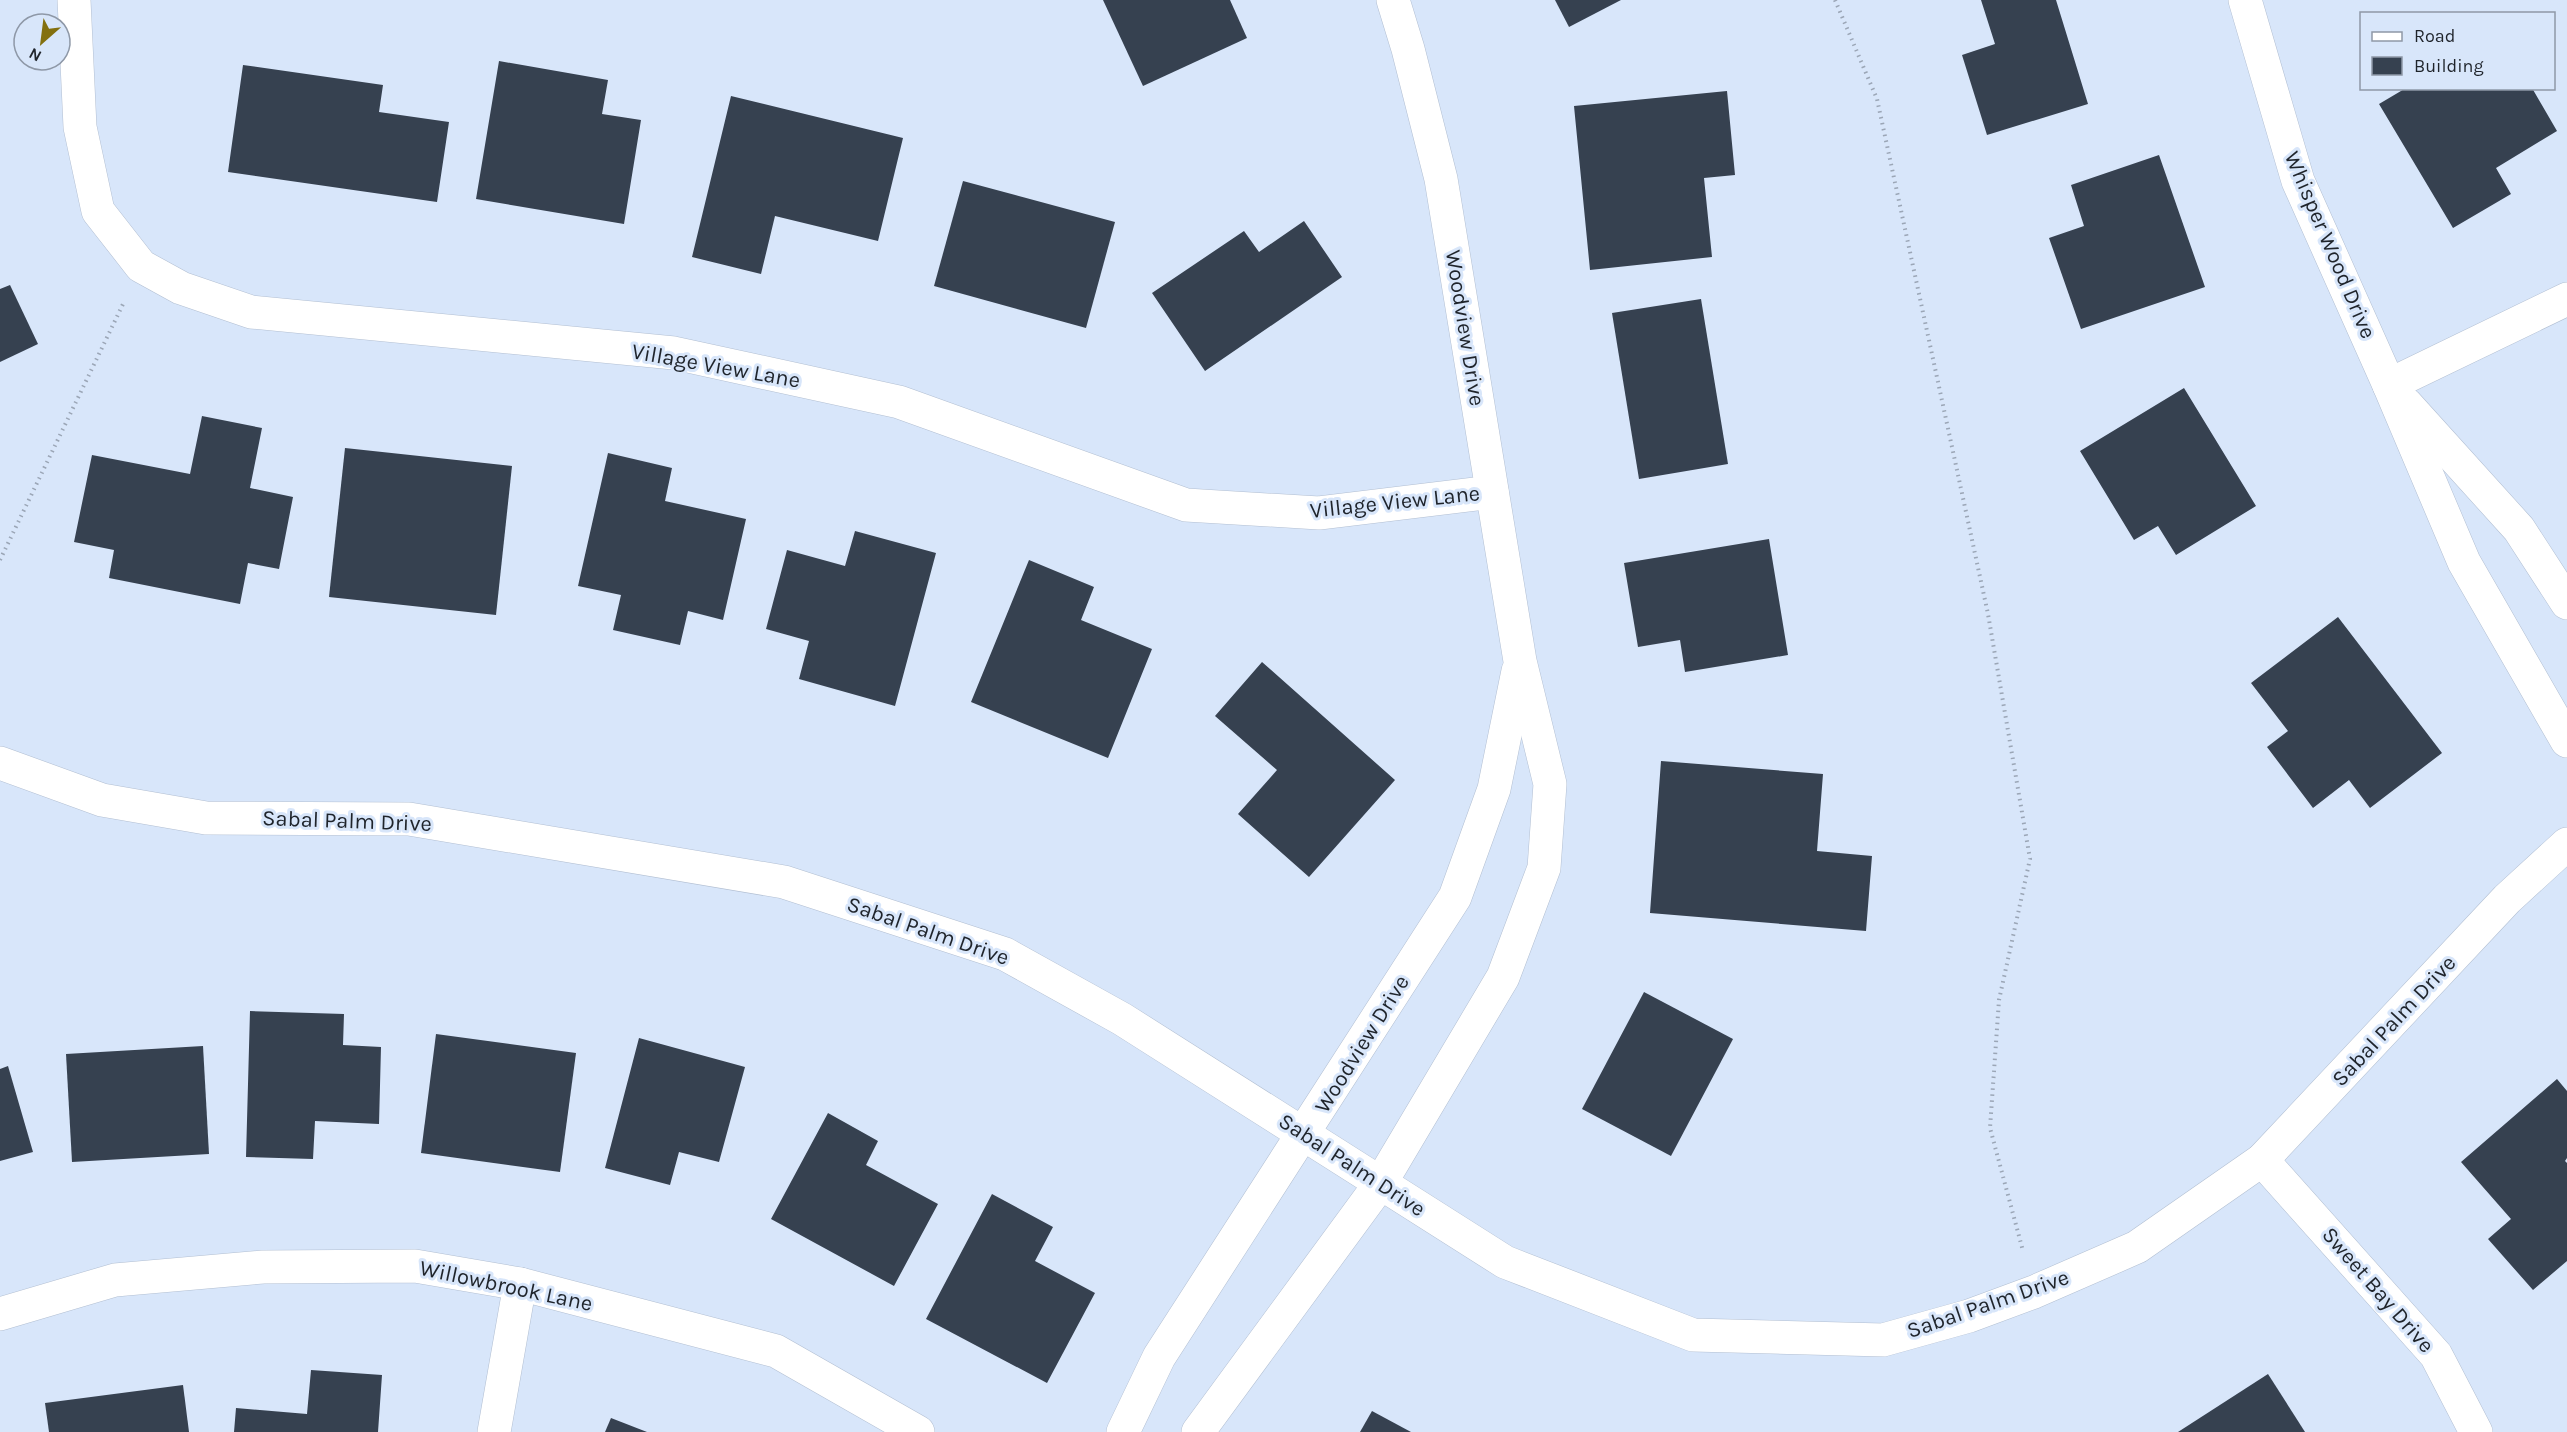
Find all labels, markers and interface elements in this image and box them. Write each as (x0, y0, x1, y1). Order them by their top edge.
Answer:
north arrow (12, 12, 72, 72)
legend (2360, 12, 2555, 90)
text: Road (2414, 25, 2455, 47)
text: N (26, 44, 45, 66)
text: Building (2414, 55, 2484, 77)
street label: Whisper Wood Drive (2279, 147, 2381, 343)
street label: Woodview Drive (1440, 248, 1490, 408)
street label: Village View Lane (630, 338, 802, 394)
street label: Village View Lane (1309, 480, 1481, 524)
street label: Sabal Palm Drive (262, 805, 432, 837)
street label: Sabal Palm Drive (844, 891, 1012, 971)
street label: Sabal Palm Drive (2327, 950, 2461, 1092)
street label: Woodview Drive (1309, 970, 1415, 1118)
street label: Sabal Palm Drive (1274, 1108, 1430, 1222)
street label: Sweet Bay Drive (2316, 1222, 2440, 1358)
street label: Willowbrook Lane (417, 1255, 595, 1317)
street label: Sabal Palm Drive (1904, 1264, 2072, 1344)

